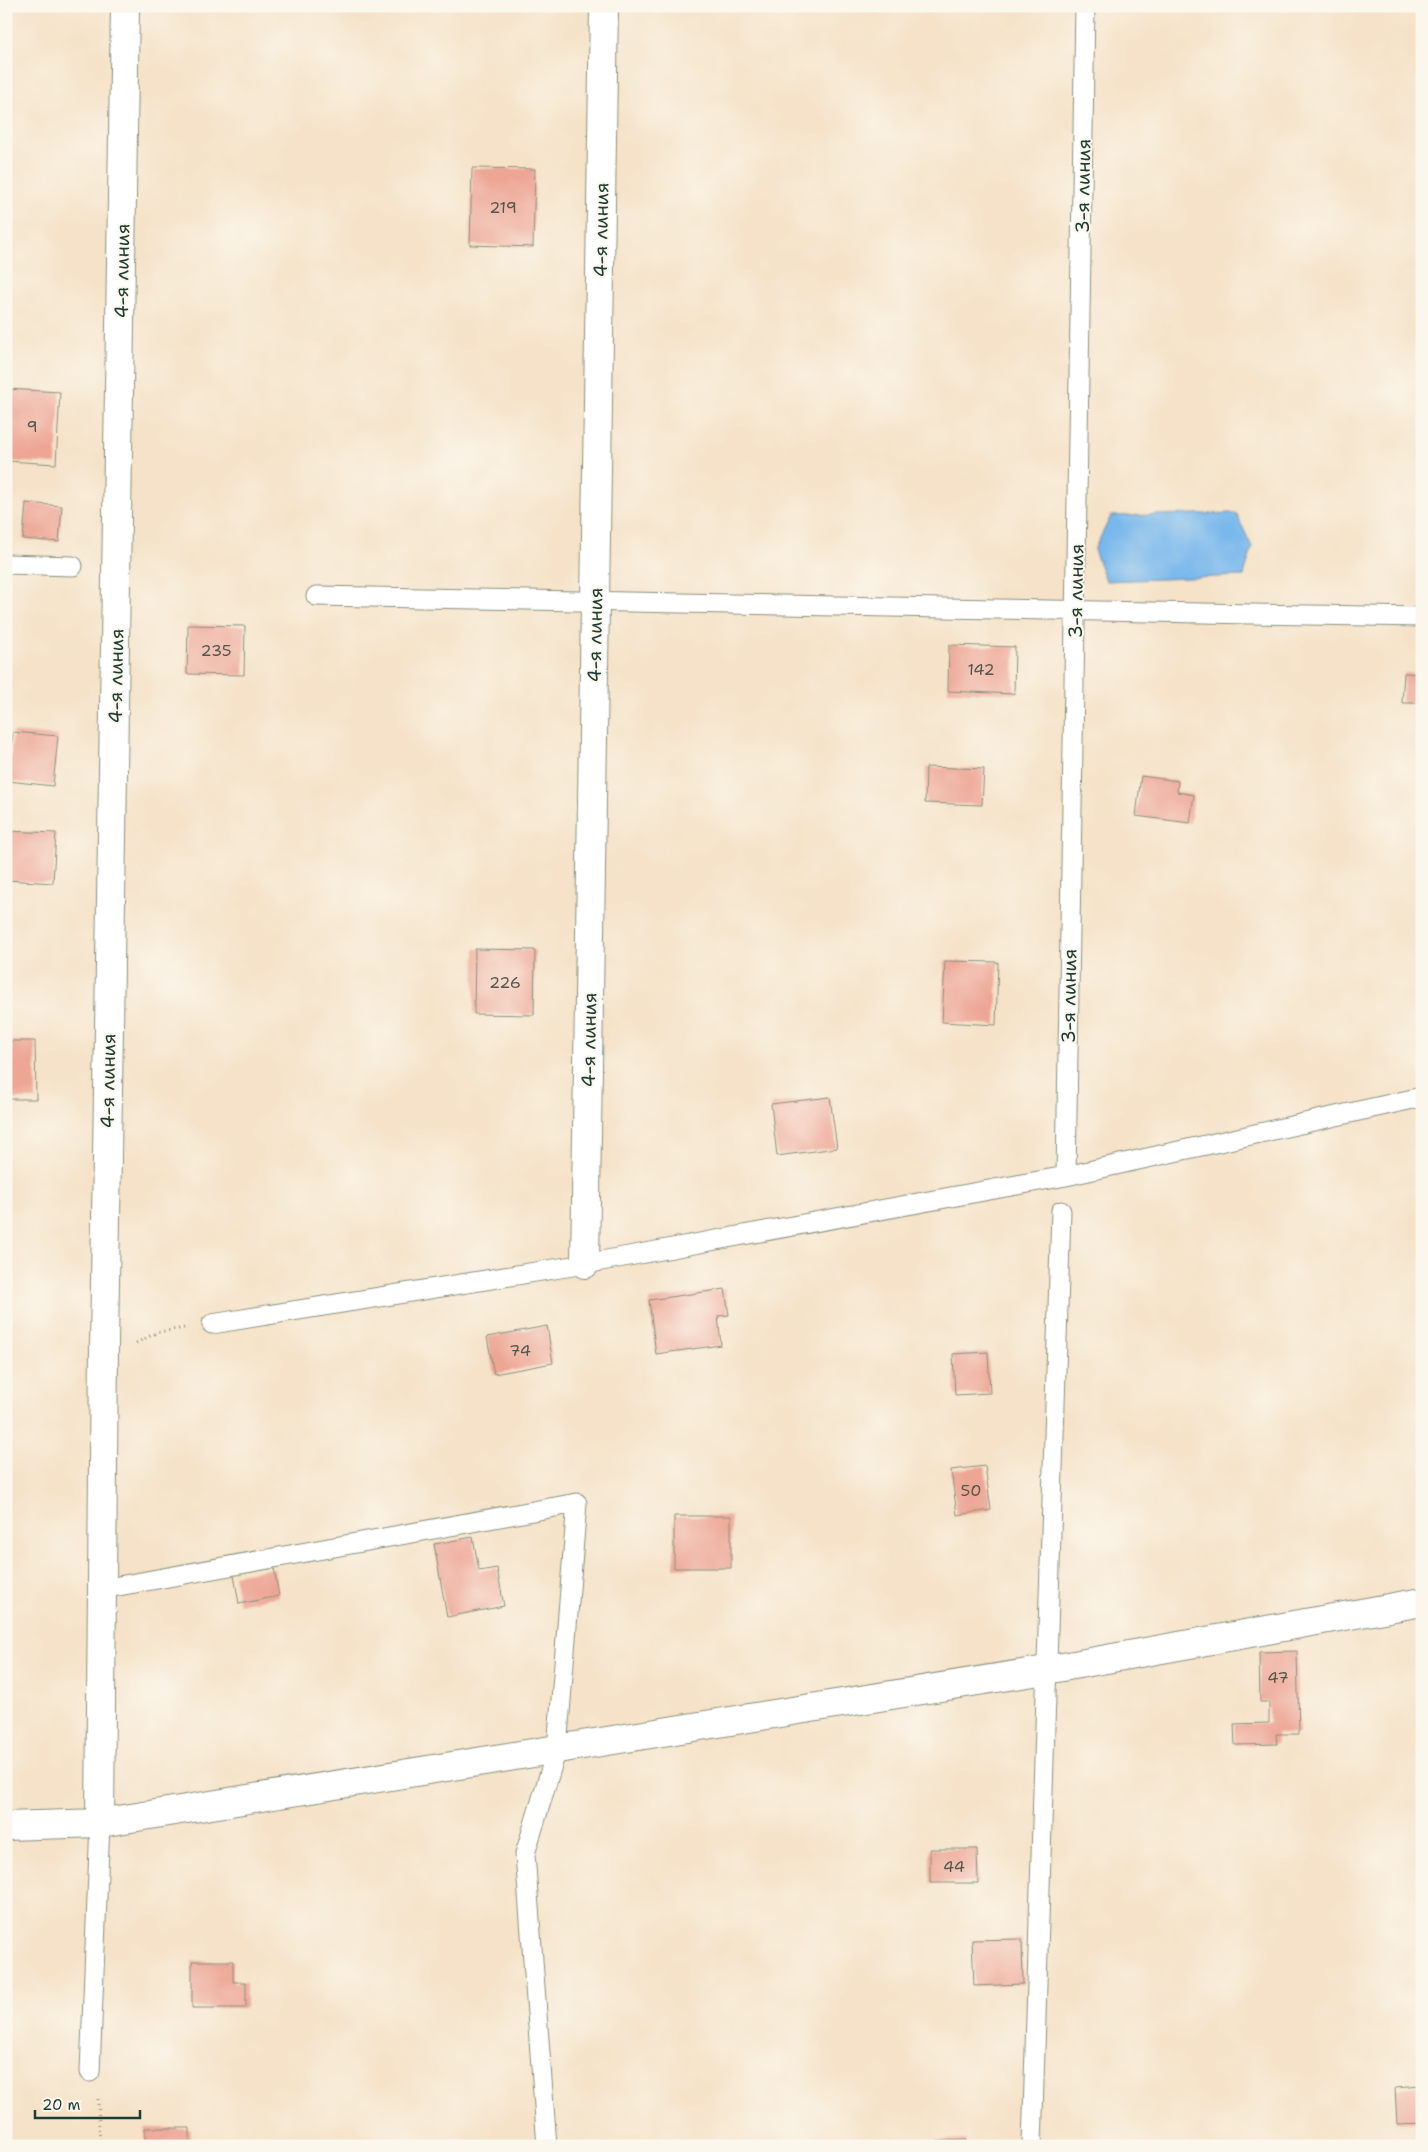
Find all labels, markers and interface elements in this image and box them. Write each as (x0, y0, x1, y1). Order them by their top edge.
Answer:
street label: 3-я линия (1070, 138, 1096, 234)
street label: 4-я линия (588, 182, 614, 278)
house number: 219 (489, 197, 517, 218)
street label: 4-я линия (109, 223, 135, 319)
house number: 9 (26, 416, 38, 437)
street label: 3-я линия (1063, 543, 1089, 639)
street label: 4-я линия (582, 587, 608, 683)
street label: 4-я линия (103, 628, 129, 724)
house number: 235 (201, 640, 231, 661)
house number: 142 (967, 659, 995, 680)
street label: 3-я линия (1056, 948, 1082, 1044)
house number: 226 (489, 972, 521, 993)
street label: 4-я линия (576, 992, 602, 1088)
street label: 4-я линия (95, 1033, 121, 1129)
house number: 74 (509, 1340, 531, 1361)
house number: 50 (961, 1480, 981, 1501)
house number: 47 (1267, 1667, 1289, 1688)
house number: 44 (943, 1856, 965, 1877)
scale bar (35, 2087, 140, 2119)
text: 20 m (42, 2095, 81, 2115)

